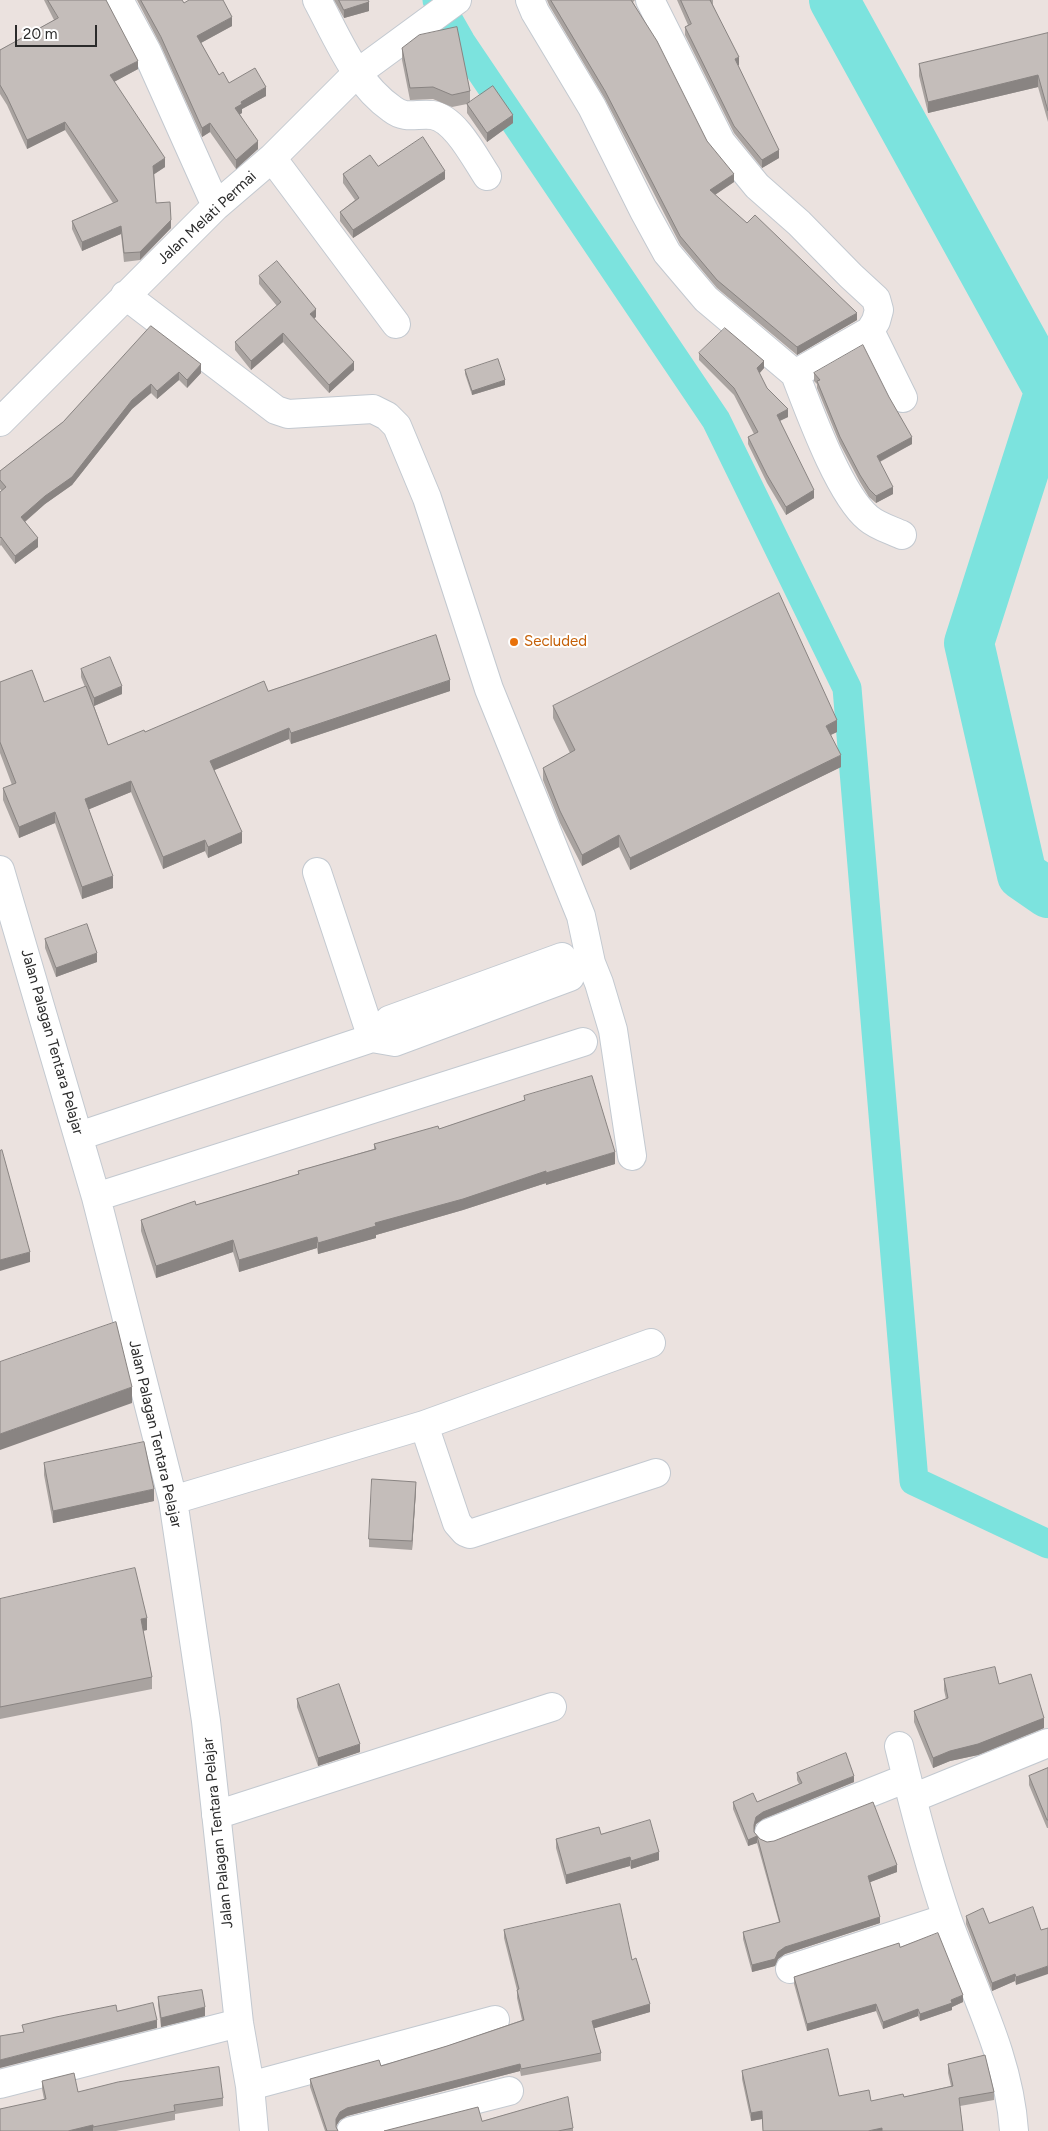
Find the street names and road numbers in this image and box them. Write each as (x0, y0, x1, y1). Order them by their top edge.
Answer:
street label: Jalan Melati Permai (154, 168, 260, 268)
street label: Jalan Palagan Tentara Pelajar (17, 947, 87, 1137)
street label: Jalan Palagan Tentara Pelajar (125, 1338, 185, 1530)
street label: Jalan Palagan Tentara Pelajar (199, 1737, 237, 1929)

